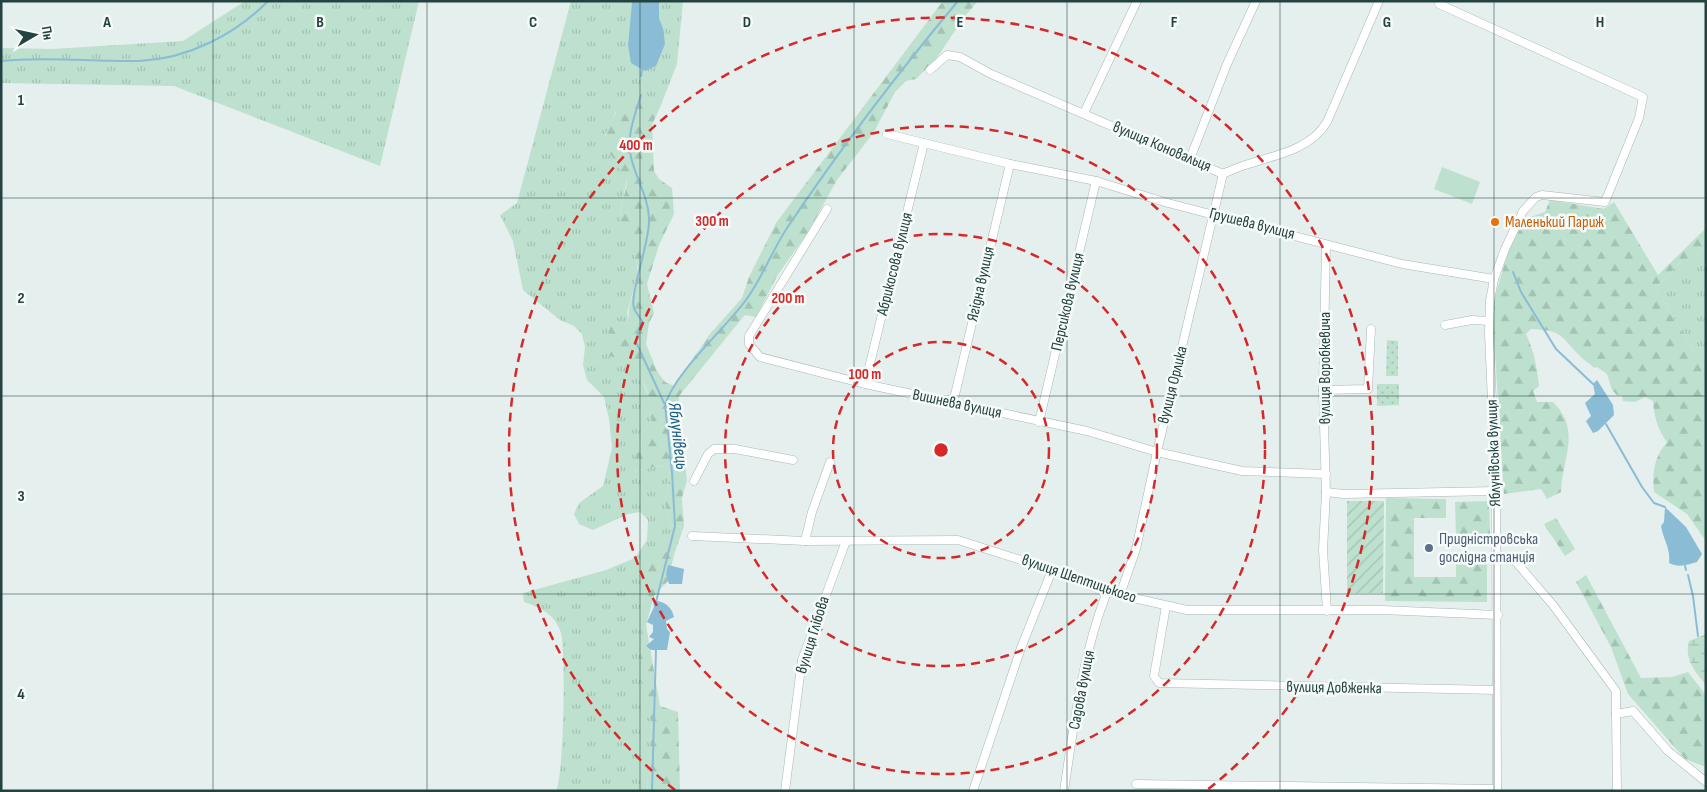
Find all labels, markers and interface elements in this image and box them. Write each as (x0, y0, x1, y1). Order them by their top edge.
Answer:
north arrow (10, 10, 60, 60)
text: A (102, 13, 111, 32)
text: B (316, 13, 324, 32)
text: C (529, 13, 537, 32)
text: D (743, 13, 751, 32)
text: E (957, 13, 964, 32)
text: F (1171, 13, 1178, 32)
text: G (1383, 13, 1391, 32)
text: H (1596, 13, 1604, 32)
text: Пн (38, 25, 57, 41)
text: 1 (18, 91, 25, 110)
street label: вулиця Коновальця (1110, 118, 1214, 176)
text: 400 m (619, 136, 653, 155)
street label: Грушева вулиця (1207, 204, 1297, 244)
street label: Абрикосова вулиця (873, 210, 917, 318)
text: 300 m (695, 212, 729, 231)
place label: Маленький Париж (1505, 213, 1604, 232)
marker: Маленький Париж (1489, 216, 1501, 228)
street label: Ягідна вулиця (963, 245, 999, 323)
street label: Персикова вулиця (1047, 251, 1089, 353)
text: 2 (17, 289, 25, 308)
text: 200 m (771, 289, 805, 308)
street label: вулиця Воробкевича (1316, 312, 1335, 424)
street label: вулиця Орлика (1154, 344, 1192, 426)
text: 100 m (849, 365, 881, 384)
street label: Вишнева вулиця (911, 385, 1003, 423)
street label: Яблунівська вулиця (1483, 399, 1505, 507)
water label: Яблунівець (663, 400, 693, 471)
centre of rings (932, 441, 950, 459)
text: 3 (17, 487, 25, 506)
place label: Придністровська дослідна станція (1439, 530, 1538, 567)
marker: Придністровська дослідна станція (1423, 542, 1435, 554)
street label: вулиця Шептицького (1019, 550, 1139, 608)
street label: вулиця Глібова (792, 594, 834, 676)
street label: Садова вулиця (1065, 649, 1099, 731)
street label: вулиця Довженка (1286, 678, 1382, 698)
text: 4 (17, 685, 25, 704)

